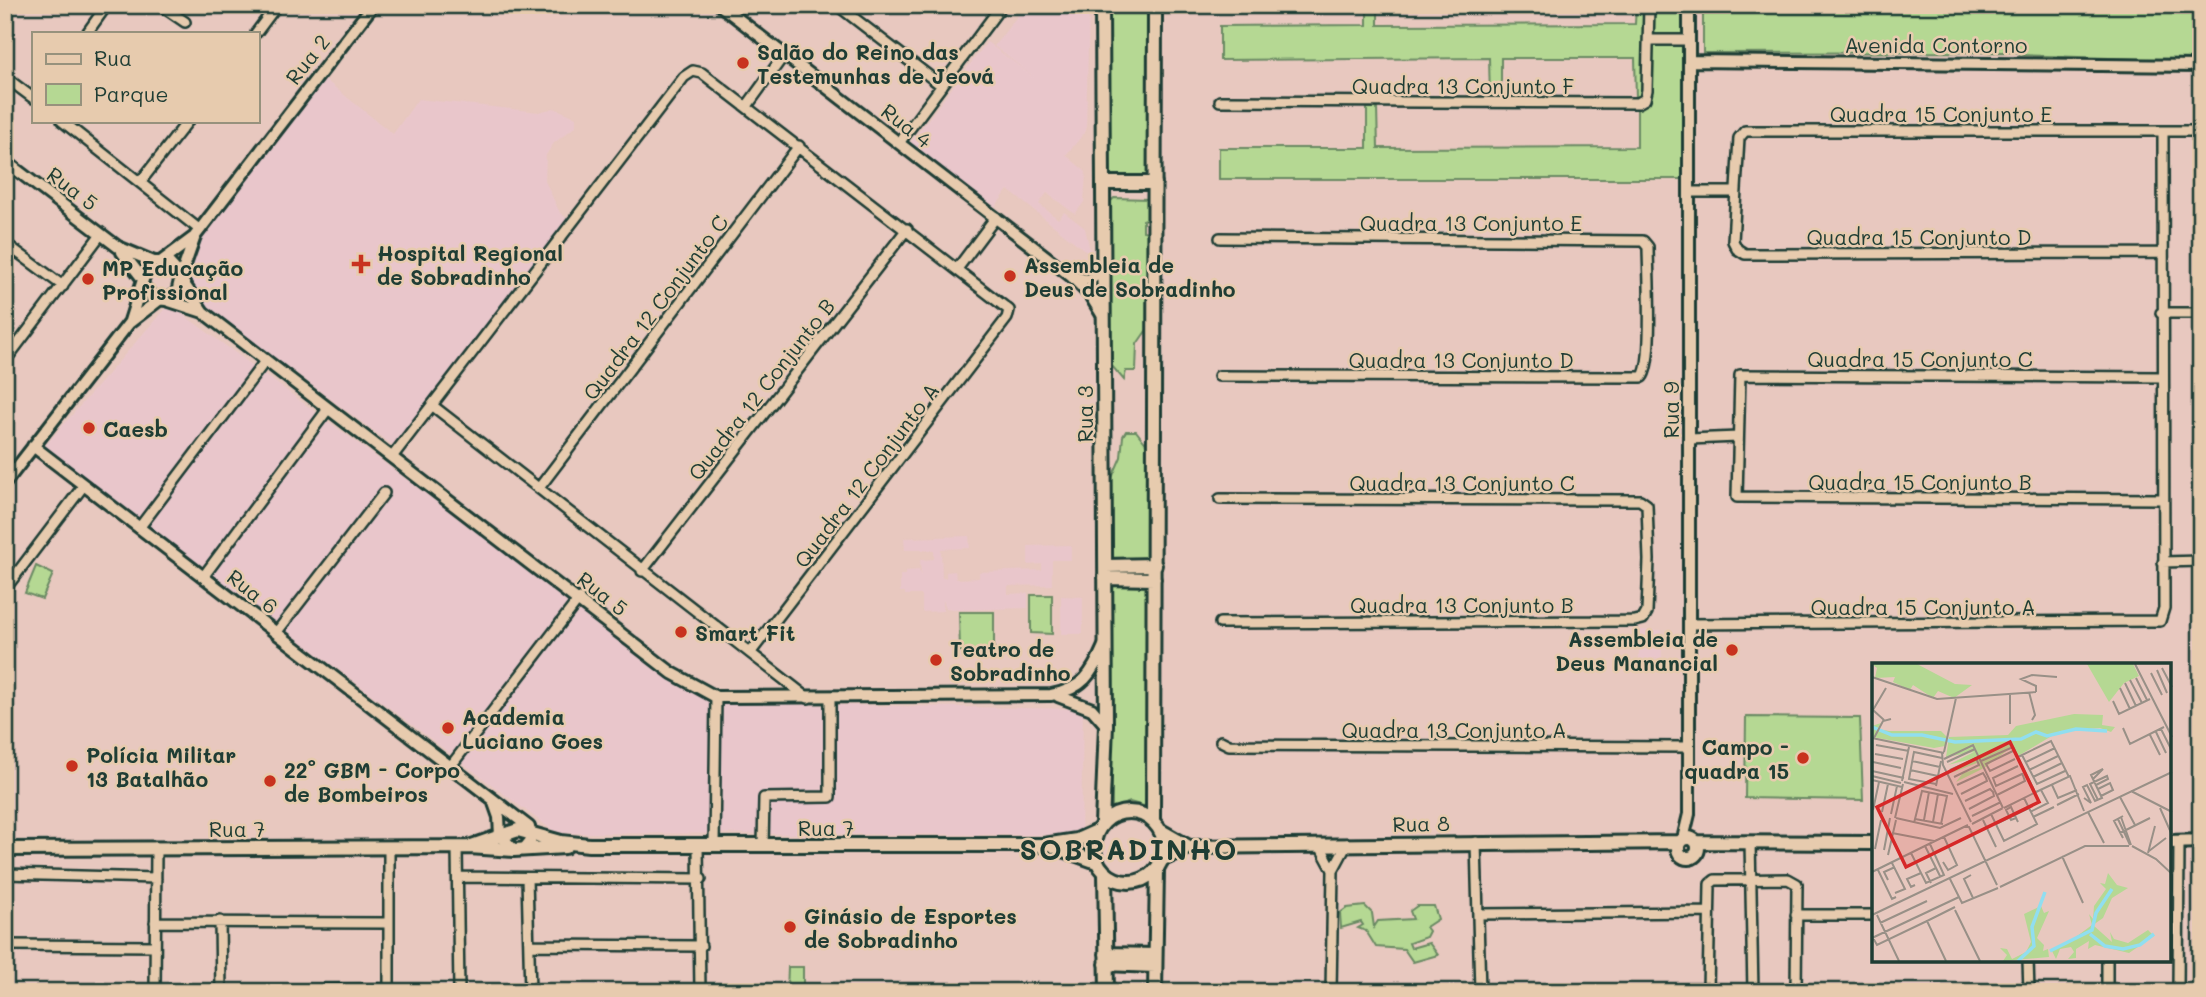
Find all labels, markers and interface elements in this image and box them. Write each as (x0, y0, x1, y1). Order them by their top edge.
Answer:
street label: Rua 2 (279, 28, 335, 90)
street label: Avenida Contorno (1844, 31, 2028, 58)
legend (32, 32, 259, 122)
place label: Salão do Reino das Testemunhas de Jeová (757, 38, 994, 89)
text: Rua (94, 44, 132, 71)
marker: Salão do Reino das Testemunhas de Jeová (735, 55, 751, 71)
street label: Quadra 13 Conjunto F (1352, 72, 1574, 99)
text: Parque (94, 80, 168, 107)
street label: Rua 4 (876, 97, 938, 154)
street label: Quadra 15 Conjunto E (1830, 100, 2052, 127)
street label: Rua 5 (42, 160, 104, 216)
street label: Quadra 12 Conjunto C (576, 209, 734, 405)
street label: Quadra 13 Conjunto E (1360, 209, 1582, 236)
street label: Quadra 15 Conjunto D (1806, 223, 2032, 250)
place label: Hospital Regional de Sobradinho (377, 239, 563, 290)
place label: Assembleia de Deus de Sobradinho (1024, 251, 1236, 302)
place label: MP Educação Profissional (102, 254, 244, 305)
marker: Hospital Regional de Sobradinho (351, 254, 371, 274)
marker: Assembleia de Deus de Sobradinho (1002, 268, 1018, 284)
marker: MP Educação Profissional (80, 271, 96, 287)
street label: Quadra 12 Conjunto B (682, 293, 840, 485)
street label: Quadra 15 Conjunto C (1807, 345, 2033, 372)
street label: Quadra 13 Conjunto D (1348, 346, 1574, 373)
street label: Quadra 12 Conjunto A (788, 377, 944, 573)
street label: Rua 9 (1657, 381, 1684, 439)
street label: Rua 3 (1071, 385, 1098, 443)
place label: Caesb (103, 415, 168, 442)
marker: Caesb (81, 420, 97, 436)
street label: Quadra 15 Conjunto B (1808, 468, 2032, 495)
street label: Quadra 13 Conjunto C (1349, 469, 1575, 496)
street label: Rua 6 (222, 563, 284, 619)
street label: Rua 5 (572, 565, 634, 621)
street label: Quadra 13 Conjunto B (1350, 591, 1574, 618)
street label: Quadra 15 Conjunto A (1810, 593, 2036, 620)
place label: Smart Fit (695, 619, 795, 646)
marker: Smart Fit (673, 624, 689, 640)
place label: Assembleia de Deus Manancial (1555, 625, 1718, 676)
place label: Teatro de Sobradinho (950, 635, 1071, 686)
marker: Assembleia de Deus Manancial (1724, 642, 1740, 658)
marker: Teatro de Sobradinho (928, 652, 944, 668)
inset map (1872, 663, 2171, 962)
place label: Academia Luciano Goes (462, 703, 603, 754)
street label: Quadra 13 Conjunto A (1341, 716, 1567, 743)
marker: Academia Luciano Goes (440, 720, 456, 736)
place label: Campo - quadra 15 (1684, 733, 1789, 784)
place label: Polícia Militar 13 Batalhão (86, 741, 236, 792)
marker: Campo - quadra 15 (1795, 750, 1811, 766)
place label: 22° GBM - Corpo de Bombeiros (284, 756, 460, 807)
marker: Polícia Militar 13 Batalhão (64, 758, 80, 774)
marker: 22° GBM - Corpo de Bombeiros (262, 773, 278, 789)
street label: Rua 8 (1392, 809, 1450, 837)
street label: Rua 7 (798, 814, 854, 841)
street label: Rua 7 (209, 815, 265, 842)
district label: SOBRADINHO (1020, 831, 1238, 867)
place label: Ginásio de Esportes de Sobradinho (804, 902, 1017, 953)
marker: Ginásio de Esportes de Sobradinho (782, 919, 798, 935)

